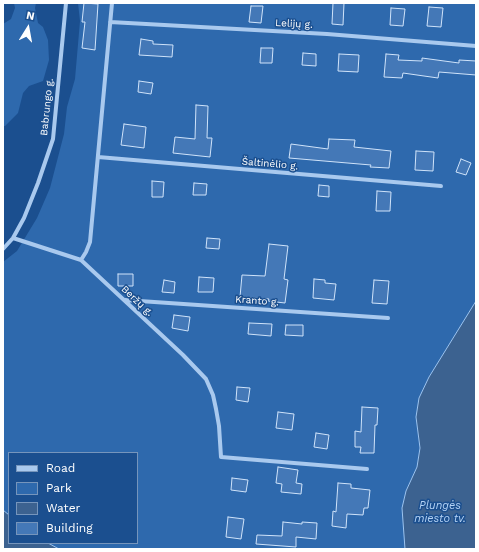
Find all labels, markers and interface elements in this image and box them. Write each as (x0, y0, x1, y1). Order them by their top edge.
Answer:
north arrow (8, 8, 48, 48)
text: N (25, 9, 36, 23)
street label: Lelijų g. (275, 17, 313, 31)
street label: Babrungo g. (38, 78, 56, 136)
street label: Šaltinėlio g. (241, 156, 299, 172)
street label: Beržų g. (119, 283, 155, 319)
street label: Kranto g. (235, 293, 279, 309)
legend (8, 452, 138, 544)
text: Road (46, 461, 75, 475)
text: Park (46, 481, 72, 495)
water label: Plungės miesto tv. (414, 499, 466, 525)
text: Water (46, 501, 80, 515)
text: Building (46, 521, 93, 535)

